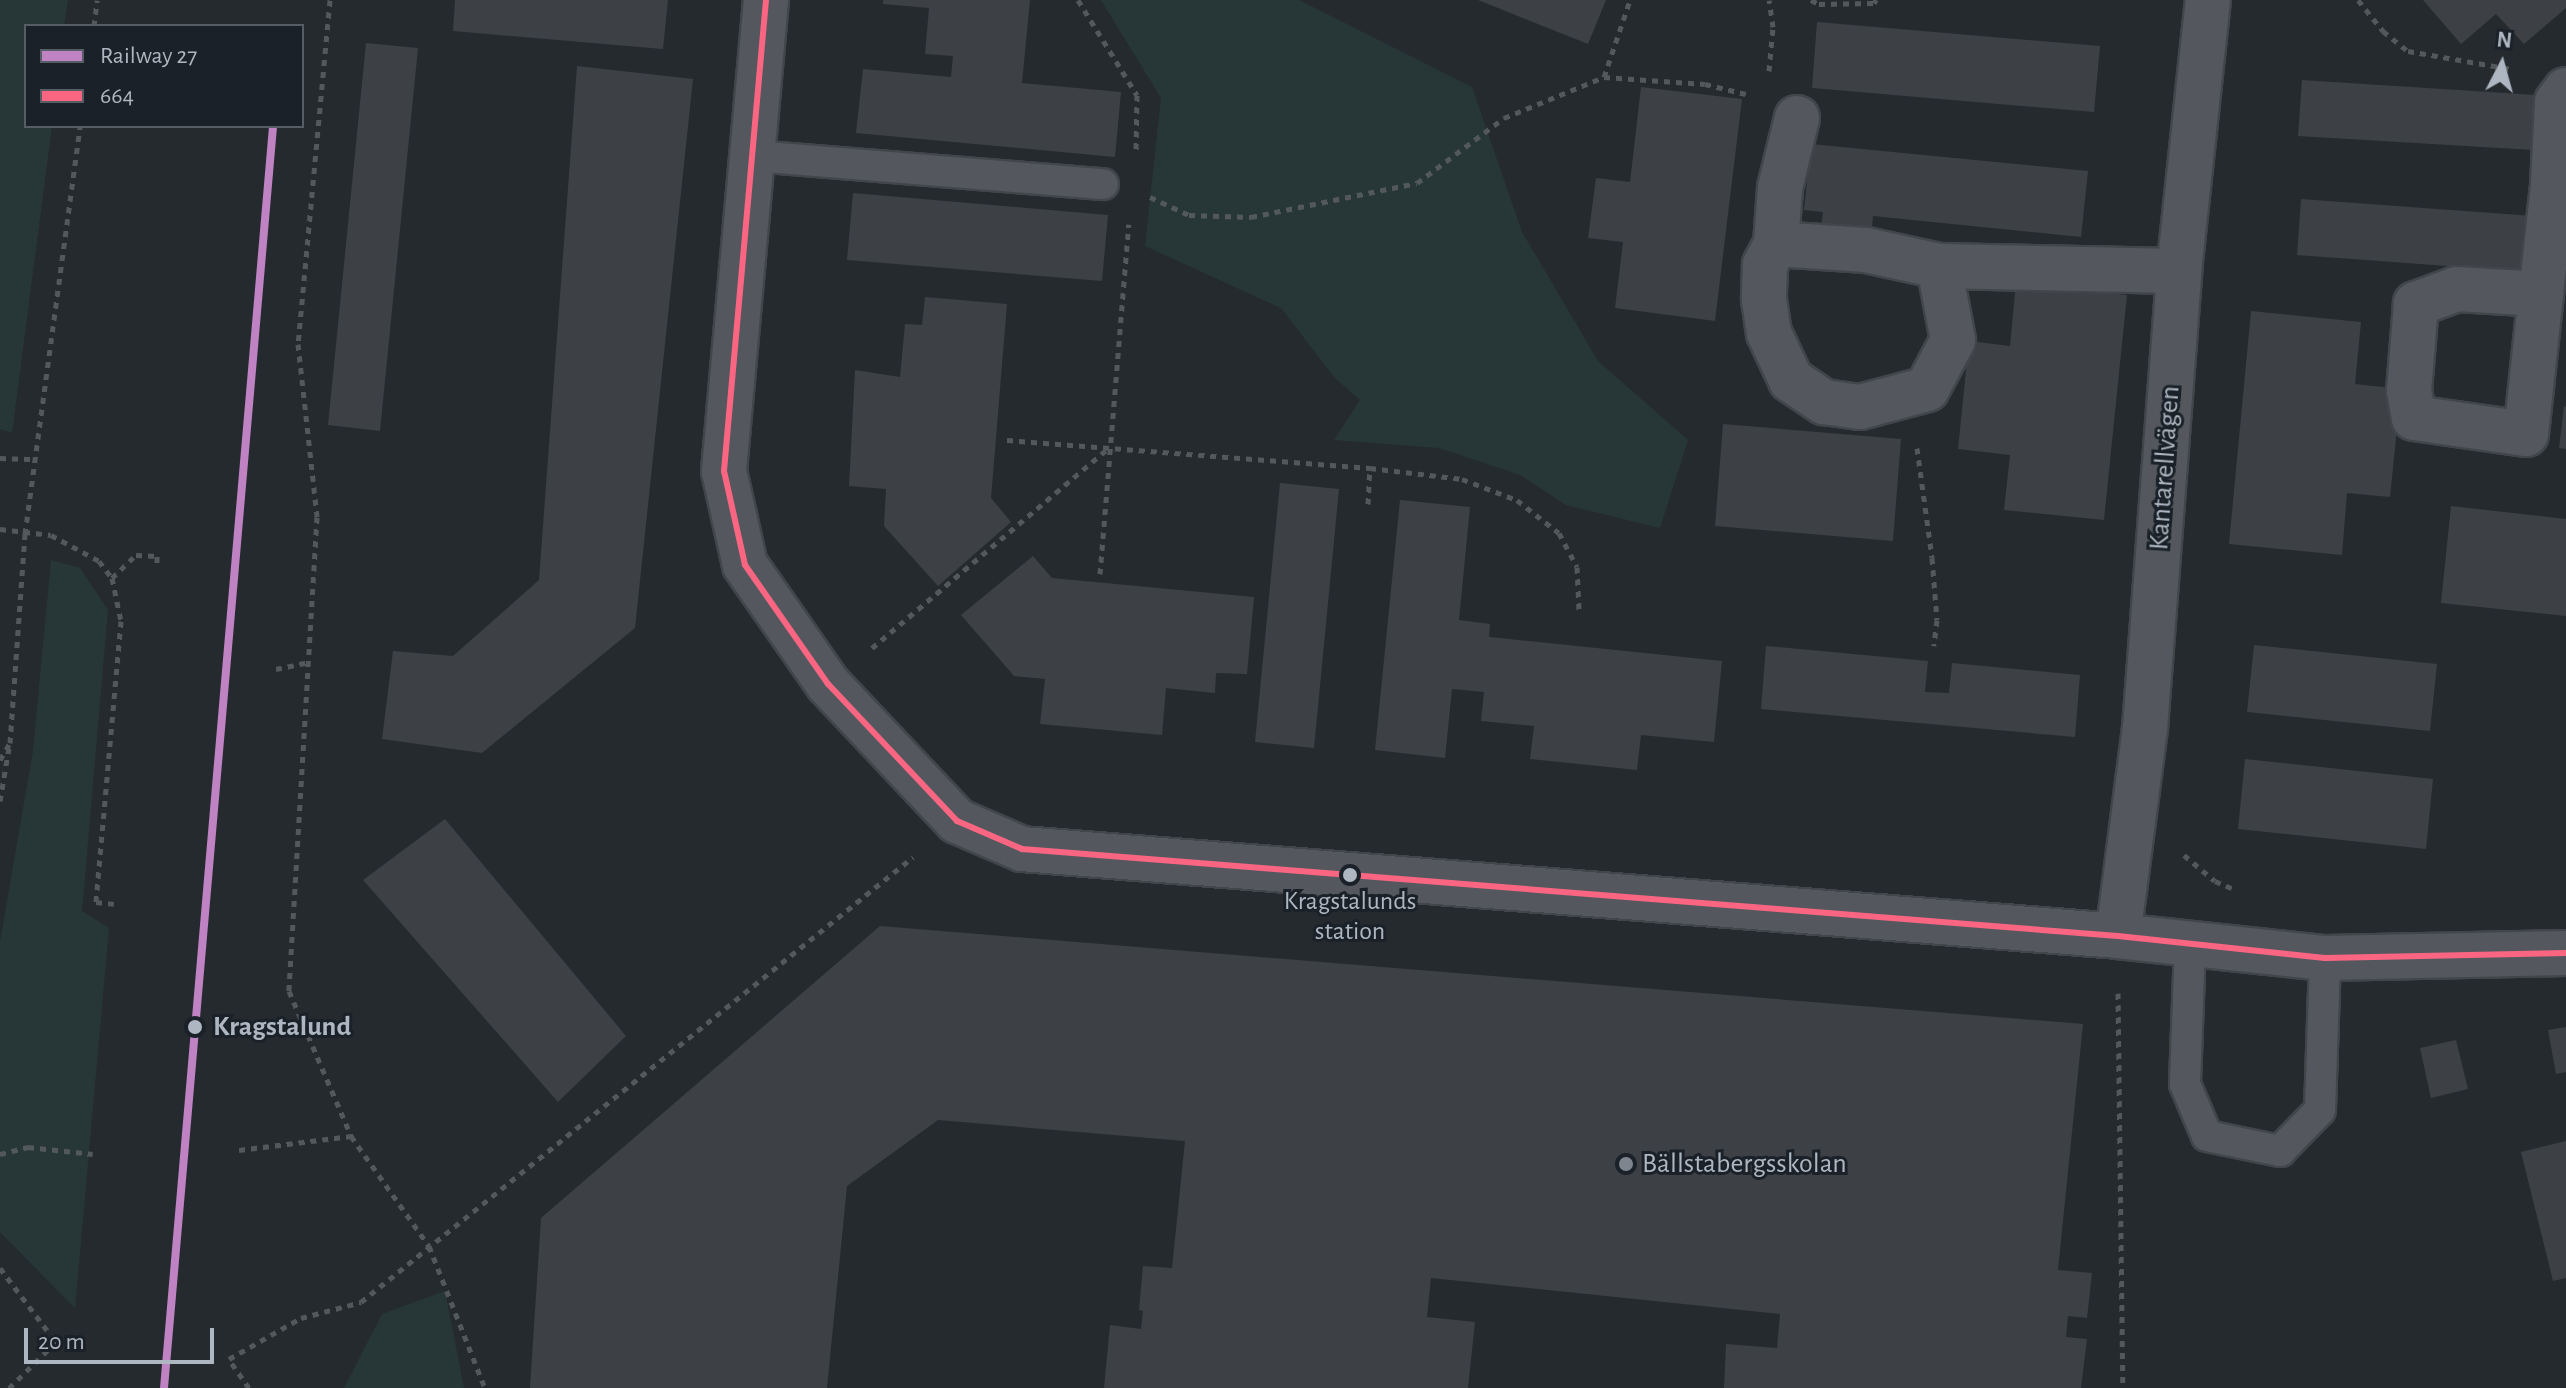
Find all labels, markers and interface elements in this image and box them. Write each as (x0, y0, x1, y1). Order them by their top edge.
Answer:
legend (24, 24, 304, 128)
north arrow (2462, 24, 2542, 104)
text: N (2496, 28, 2513, 52)
text: Railway 27 (100, 44, 197, 68)
text: 664 (100, 84, 134, 108)
street label: Kantarellvägen (2142, 385, 2188, 551)
marker: Kragstalunds station (1342, 867, 1358, 883)
place label: Kragstalunds station (1284, 886, 1416, 948)
place label: Kragstalund (213, 1010, 351, 1044)
marker: Kragstalund (184, 1016, 206, 1038)
place label: Bällstabergsskolan (1642, 1147, 1847, 1181)
marker: Bällstabergsskolan (1617, 1155, 1635, 1173)
scale bar (28, 1312, 218, 1362)
text: 20 m (38, 1330, 85, 1354)

